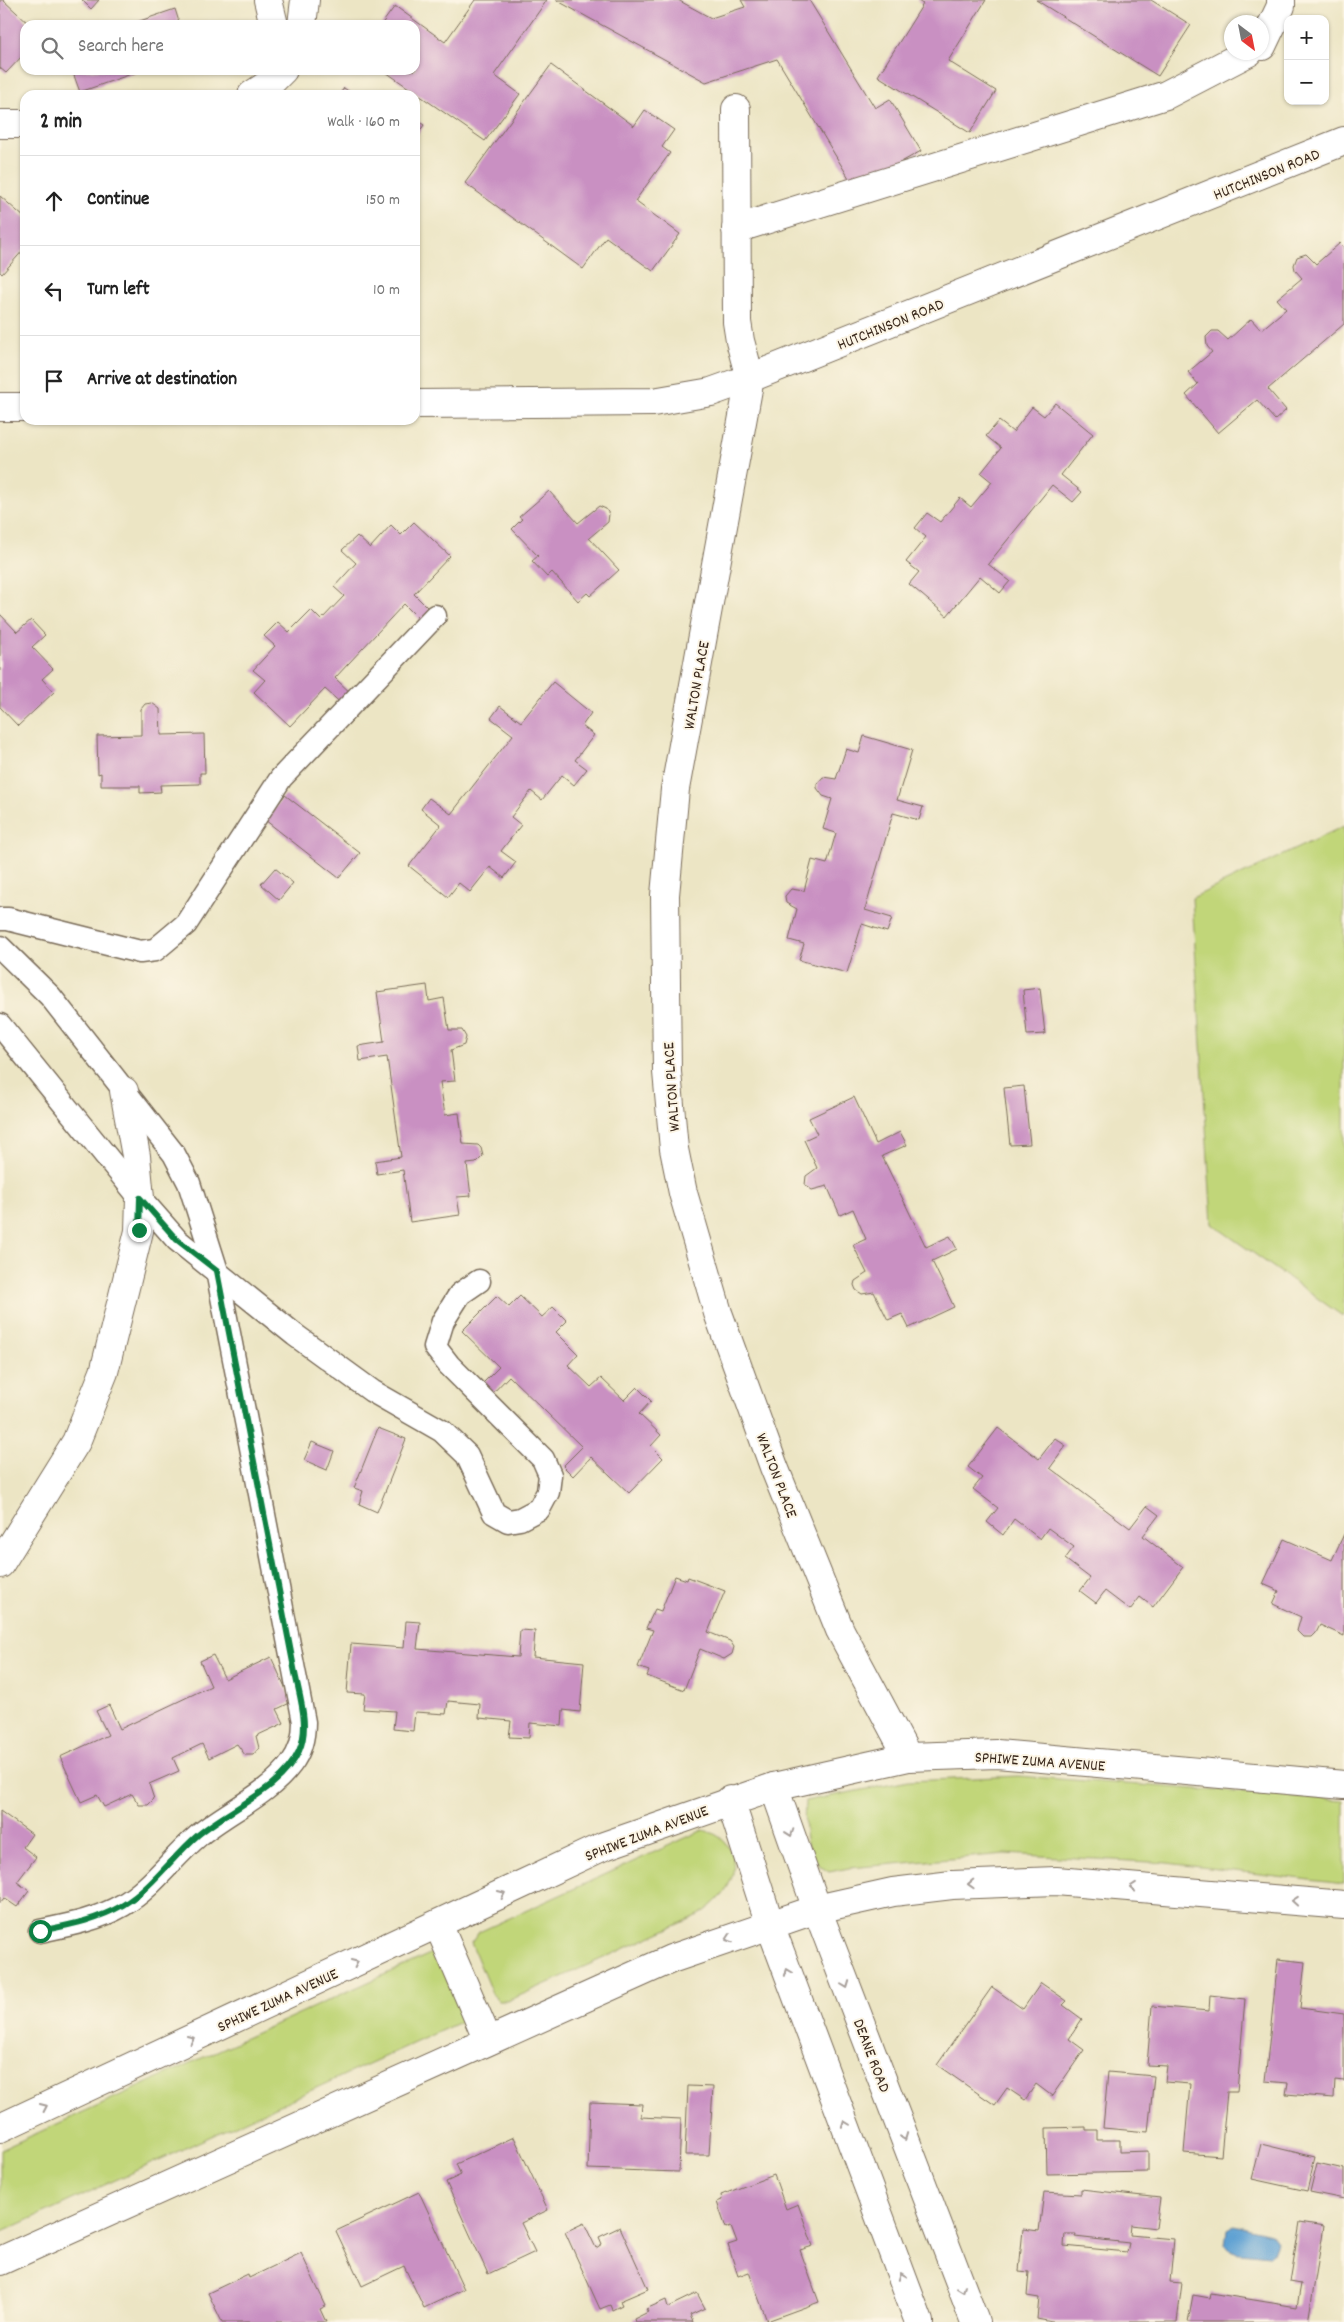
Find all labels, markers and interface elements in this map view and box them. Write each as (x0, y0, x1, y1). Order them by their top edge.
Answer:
north arrow (1224, 15, 1269, 60)
map controls (1284, 15, 1329, 105)
button: + (1284, 15, 1329, 60)
search box (20, 20, 420, 75)
icon: search (38, 34, 66, 62)
text: Search here (78, 34, 164, 61)
button: − (1284, 60, 1329, 105)
text: 2 min (40, 108, 82, 138)
text: Walk · 160 m (327, 111, 400, 134)
street label: HUTCHINSON ROAD (1210, 143, 1324, 207)
icon: ahead (40, 187, 68, 215)
text: Continue (87, 187, 149, 214)
text: 150 m (366, 189, 400, 212)
icon: left (40, 277, 68, 305)
text: Turn left (87, 277, 150, 304)
text: 10 m (373, 279, 400, 302)
street label: HUTCHINSON ROAD (834, 293, 948, 357)
icon: arrive (40, 367, 68, 395)
text: Arrive at destination (87, 367, 237, 394)
street label: WALTON PLACE (678, 639, 717, 731)
street label: WALTON PLACE (658, 1041, 687, 1132)
route end (128, 1219, 151, 1242)
street label: WALTON PLACE (749, 1430, 803, 1522)
street label: SPHIWE ZUMA AVENUE (974, 1746, 1107, 1779)
street label: SPHIWE ZUMA AVENUE (582, 1800, 713, 1868)
one-way arrow (784, 1828, 794, 1836)
one-way arrow (967, 1879, 975, 1889)
one-way arrow (1129, 1882, 1137, 1893)
one-way arrow (497, 1890, 506, 1900)
one-way arrow (1291, 1896, 1299, 1907)
route start (29, 1920, 52, 1943)
one-way arrow (725, 1933, 733, 1943)
one-way arrow (350, 1958, 359, 1969)
street label: SPHIWE ZUMA AVENUE (214, 1963, 343, 2039)
one-way arrow (783, 1968, 794, 1977)
one-way arrow (840, 1980, 850, 1989)
street label: DEANE ROAD (846, 2016, 895, 2096)
one-way arrow (186, 2035, 195, 2045)
one-way arrow (39, 2103, 48, 2114)
one-way arrow (841, 2121, 851, 2129)
one-way arrow (898, 2132, 908, 2141)
one-way arrow (898, 2273, 908, 2281)
one-way arrow (956, 2284, 966, 2293)

